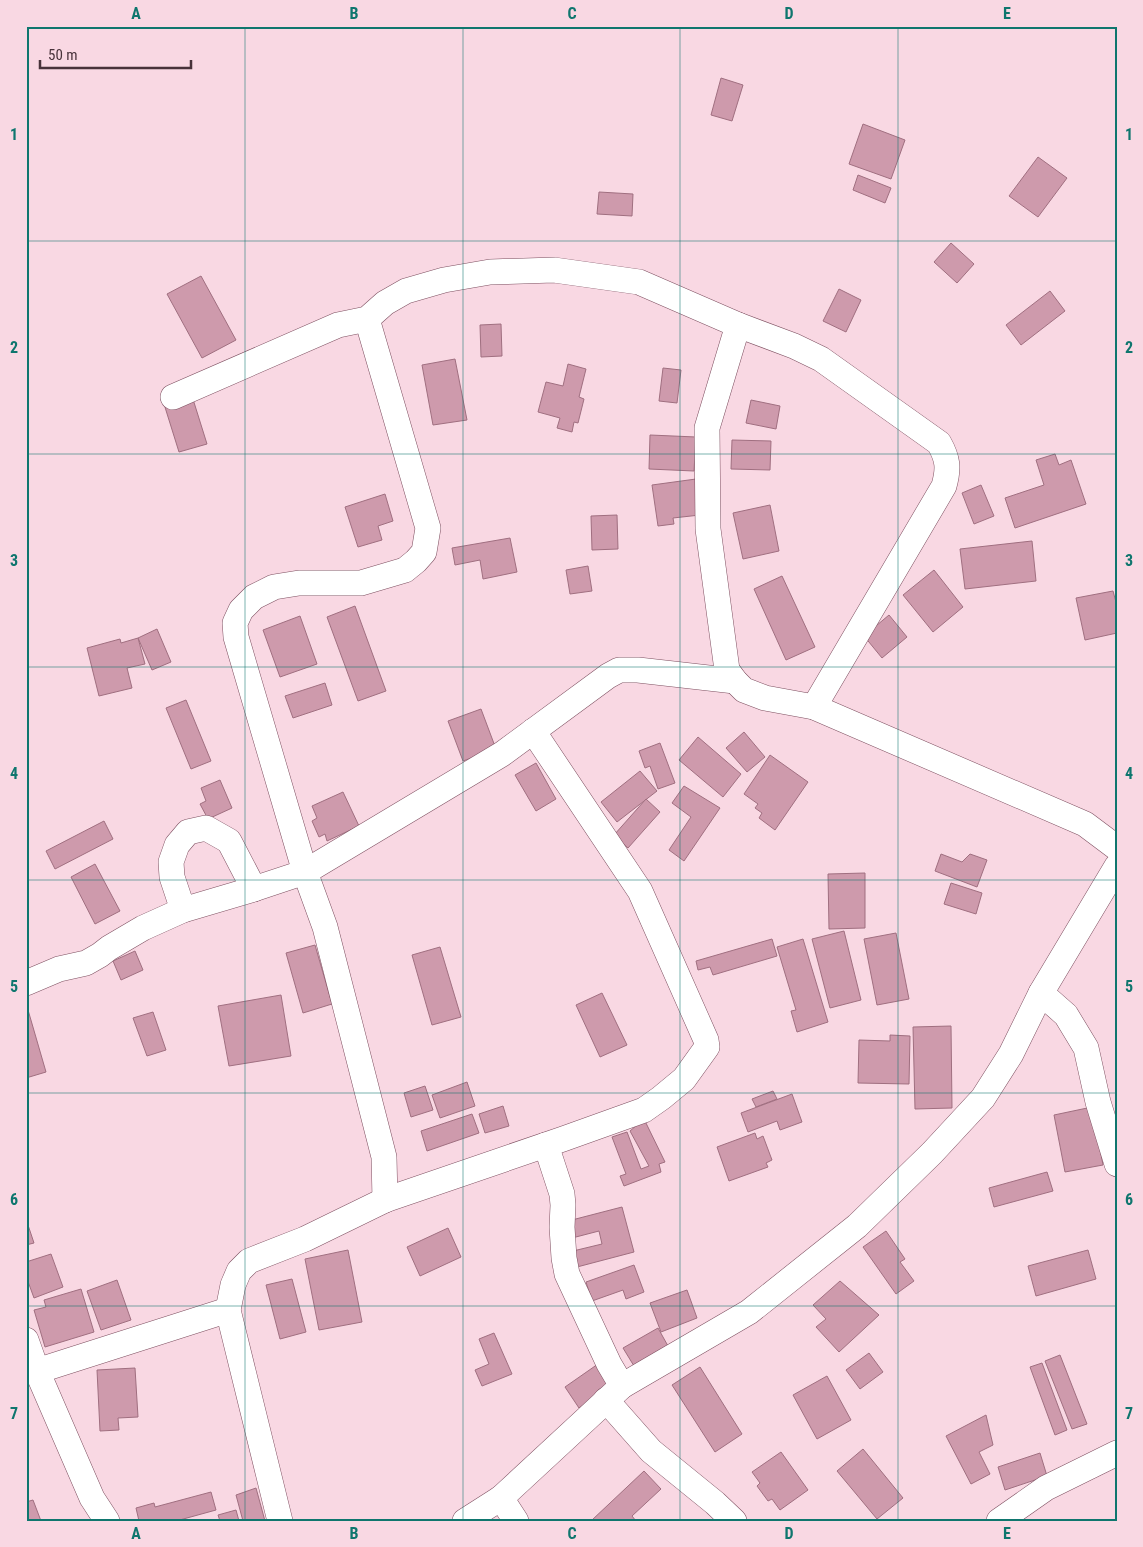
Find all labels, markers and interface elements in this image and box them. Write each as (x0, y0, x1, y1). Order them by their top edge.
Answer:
text: A (131, 4, 141, 23)
text: B (350, 4, 359, 23)
text: C (567, 4, 577, 23)
text: D (784, 4, 794, 23)
text: E (1003, 4, 1011, 23)
scale bar (40, 38, 191, 70)
text: 50 m (48, 46, 78, 64)
text: 1 (10, 125, 18, 144)
text: 1 (1125, 125, 1133, 144)
text: 2 (10, 338, 18, 357)
text: 2 (1125, 338, 1133, 357)
text: 3 (10, 551, 18, 570)
text: 3 (1125, 551, 1133, 570)
text: 4 (10, 764, 18, 783)
text: 4 (1125, 764, 1133, 783)
text: 5 (10, 977, 18, 996)
text: 5 (1125, 977, 1133, 996)
text: 6 (10, 1190, 18, 1209)
text: 6 (1125, 1190, 1133, 1209)
text: 7 (10, 1404, 18, 1423)
text: 7 (1125, 1404, 1133, 1423)
text: A (131, 1524, 141, 1543)
text: B (350, 1524, 359, 1543)
text: C (567, 1524, 577, 1543)
text: D (784, 1524, 794, 1543)
text: E (1003, 1524, 1011, 1543)

